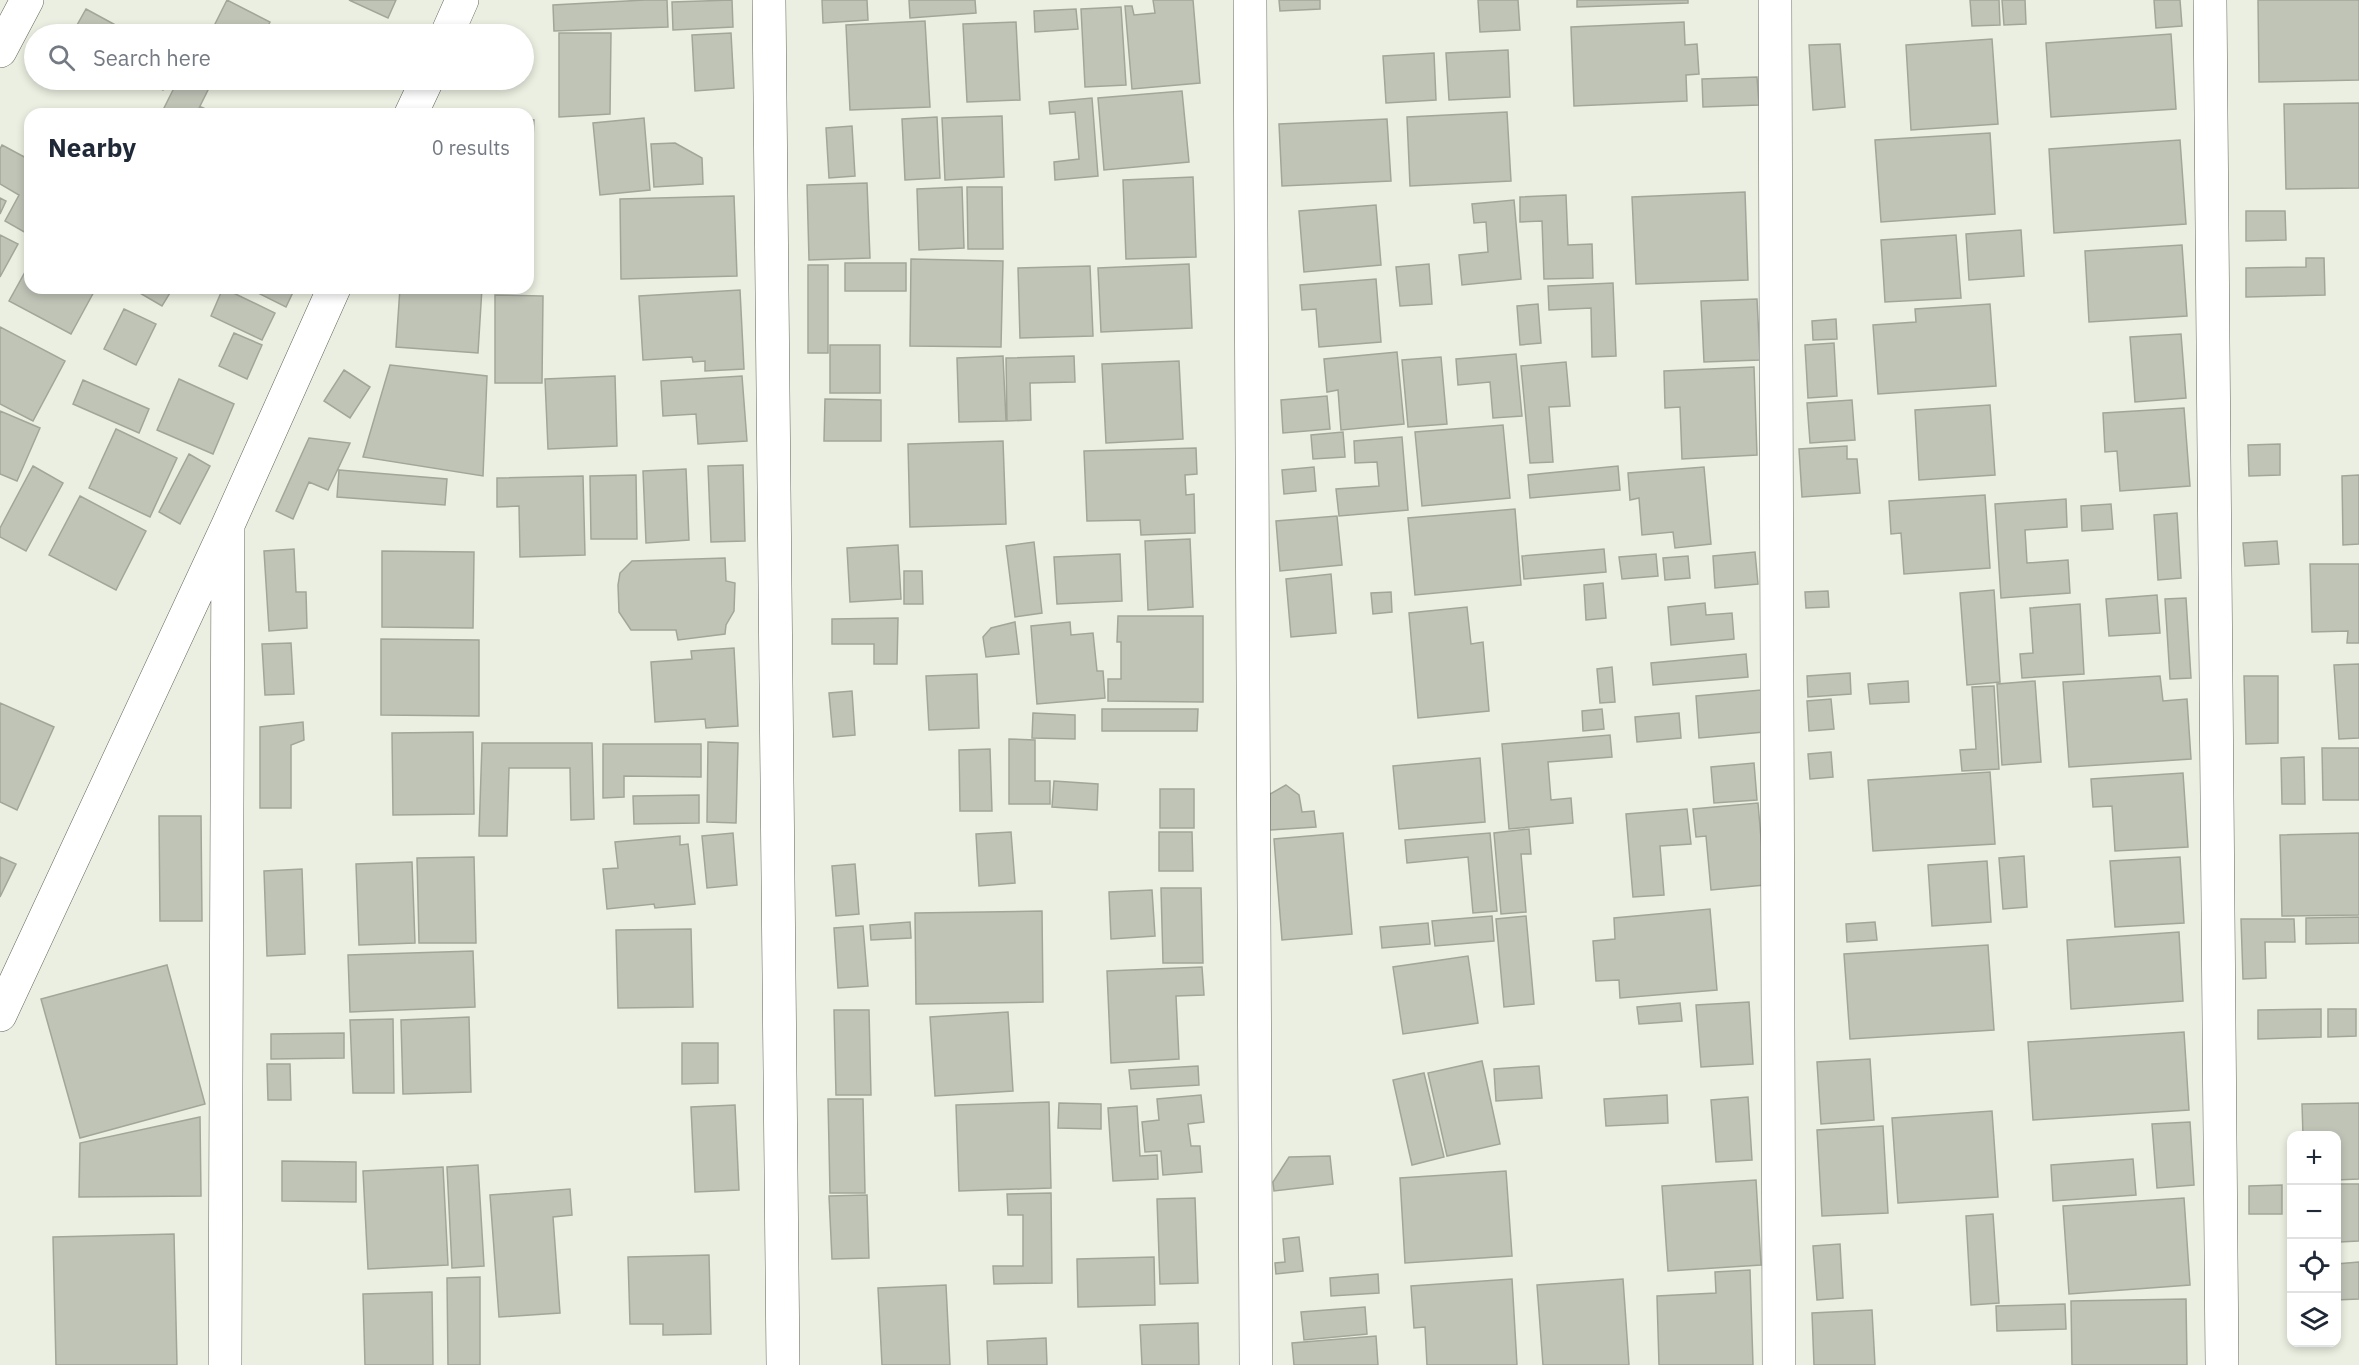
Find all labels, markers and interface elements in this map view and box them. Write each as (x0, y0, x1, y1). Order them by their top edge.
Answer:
search box (24, 24, 534, 90)
icon: search (45, 41, 78, 74)
text: Search here (93, 43, 211, 72)
text: Nearby (48, 130, 136, 164)
text: 0 results (432, 134, 510, 161)
map controls (2287, 1131, 2341, 1347)
button: + (2287, 1131, 2341, 1185)
button: − (2287, 1185, 2341, 1239)
button: locate (2287, 1239, 2341, 1293)
button: layers (2287, 1293, 2341, 1347)

